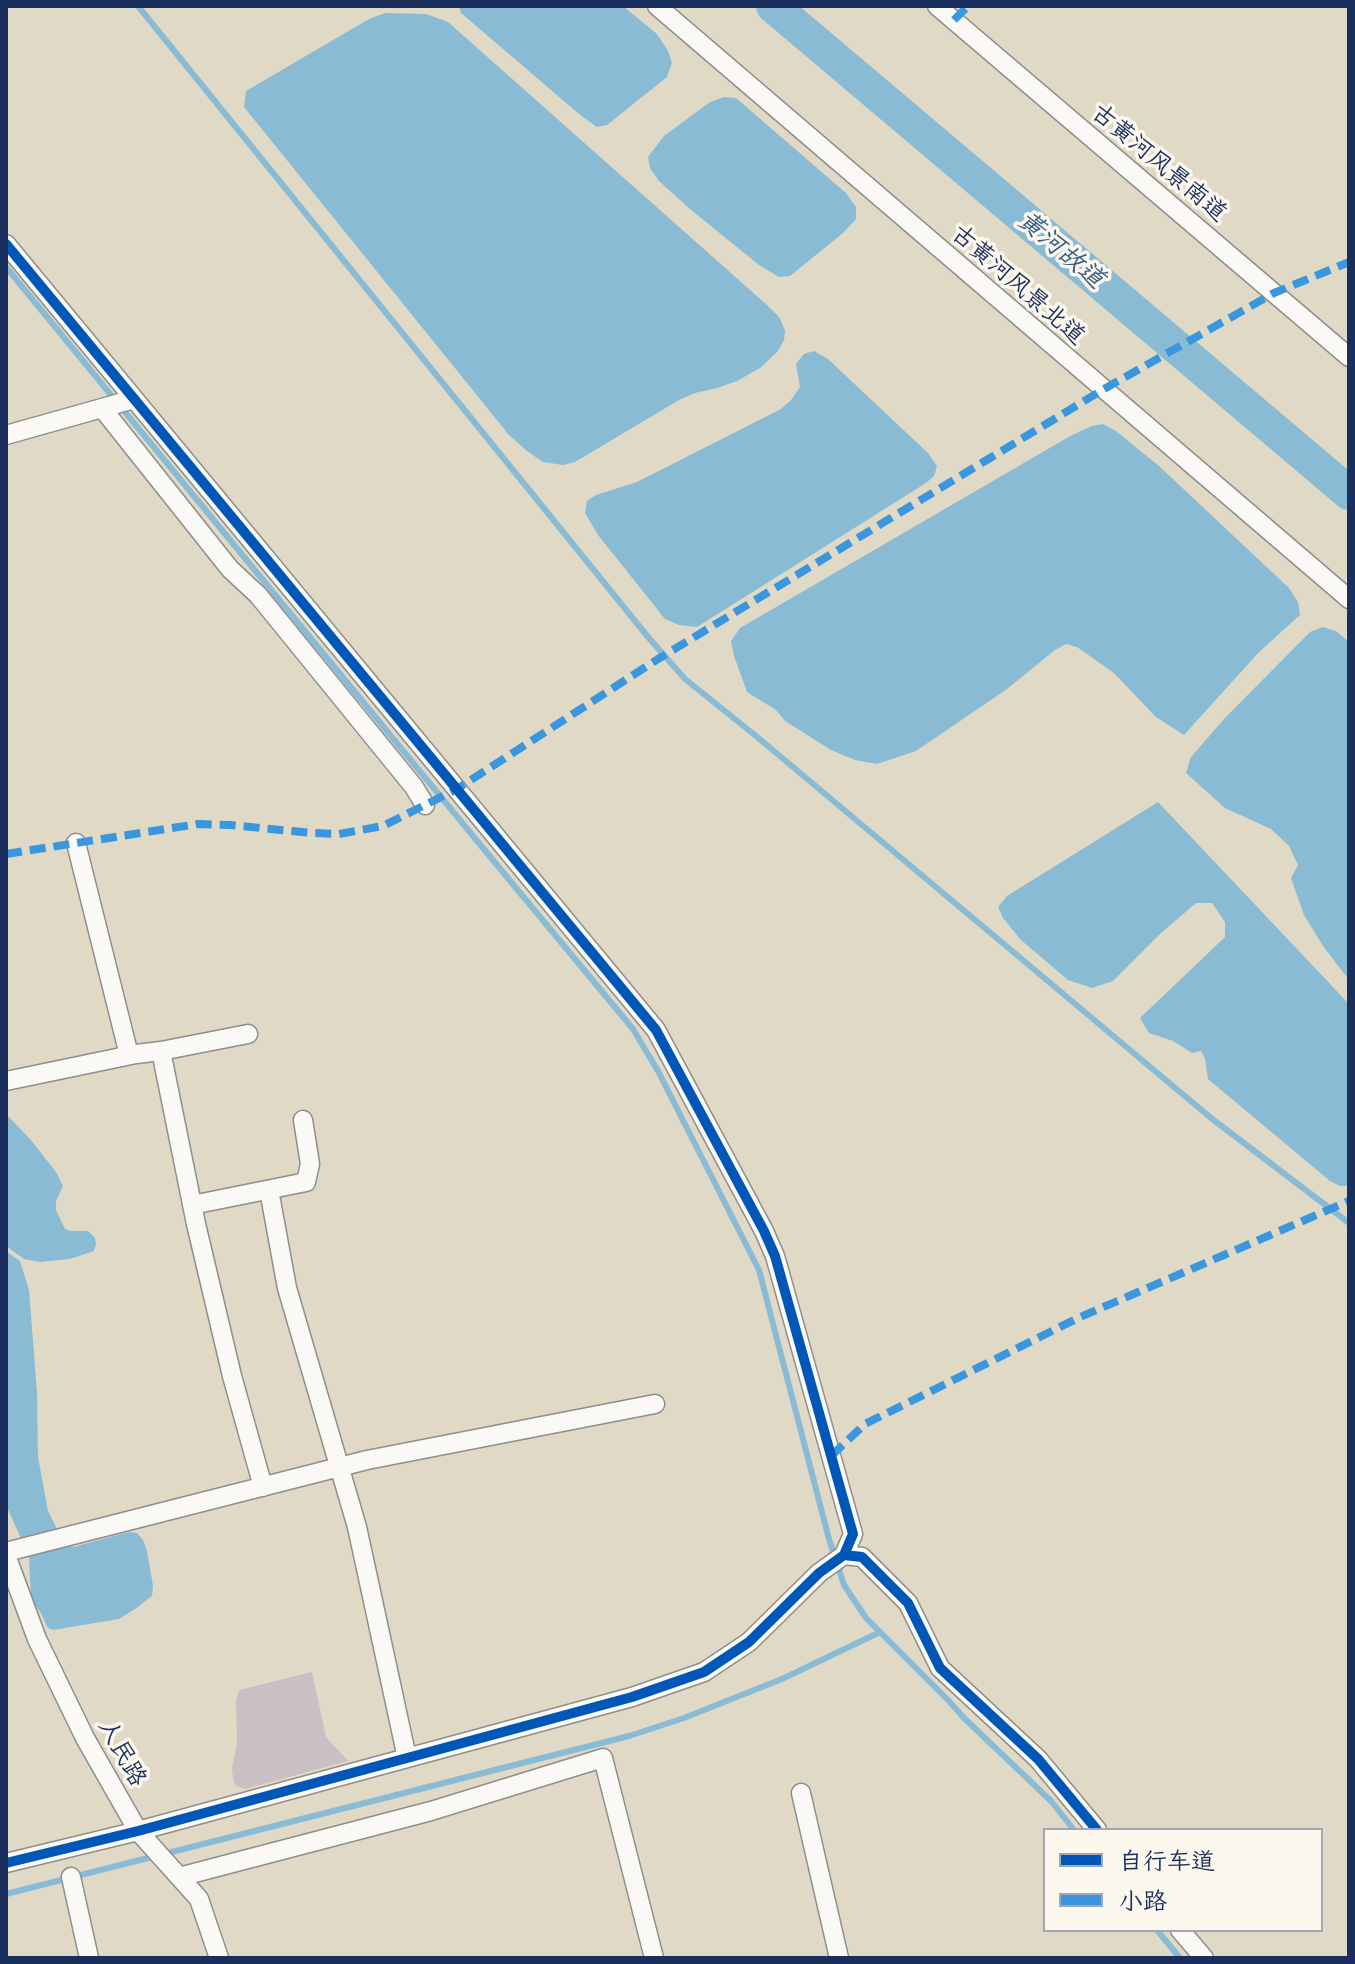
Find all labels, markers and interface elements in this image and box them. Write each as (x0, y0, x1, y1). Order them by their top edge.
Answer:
street label: 古黄河风景南道 (1085, 98, 1233, 228)
water label: 黄河故道 (1011, 205, 1111, 295)
street label: 古黄河风景北道 (945, 219, 1091, 351)
street label: 人民路 (92, 1715, 152, 1791)
legend (1043, 1828, 1323, 1932)
text: 自行车道 (1119, 1847, 1215, 1875)
text: 小路 (1119, 1887, 1167, 1915)

